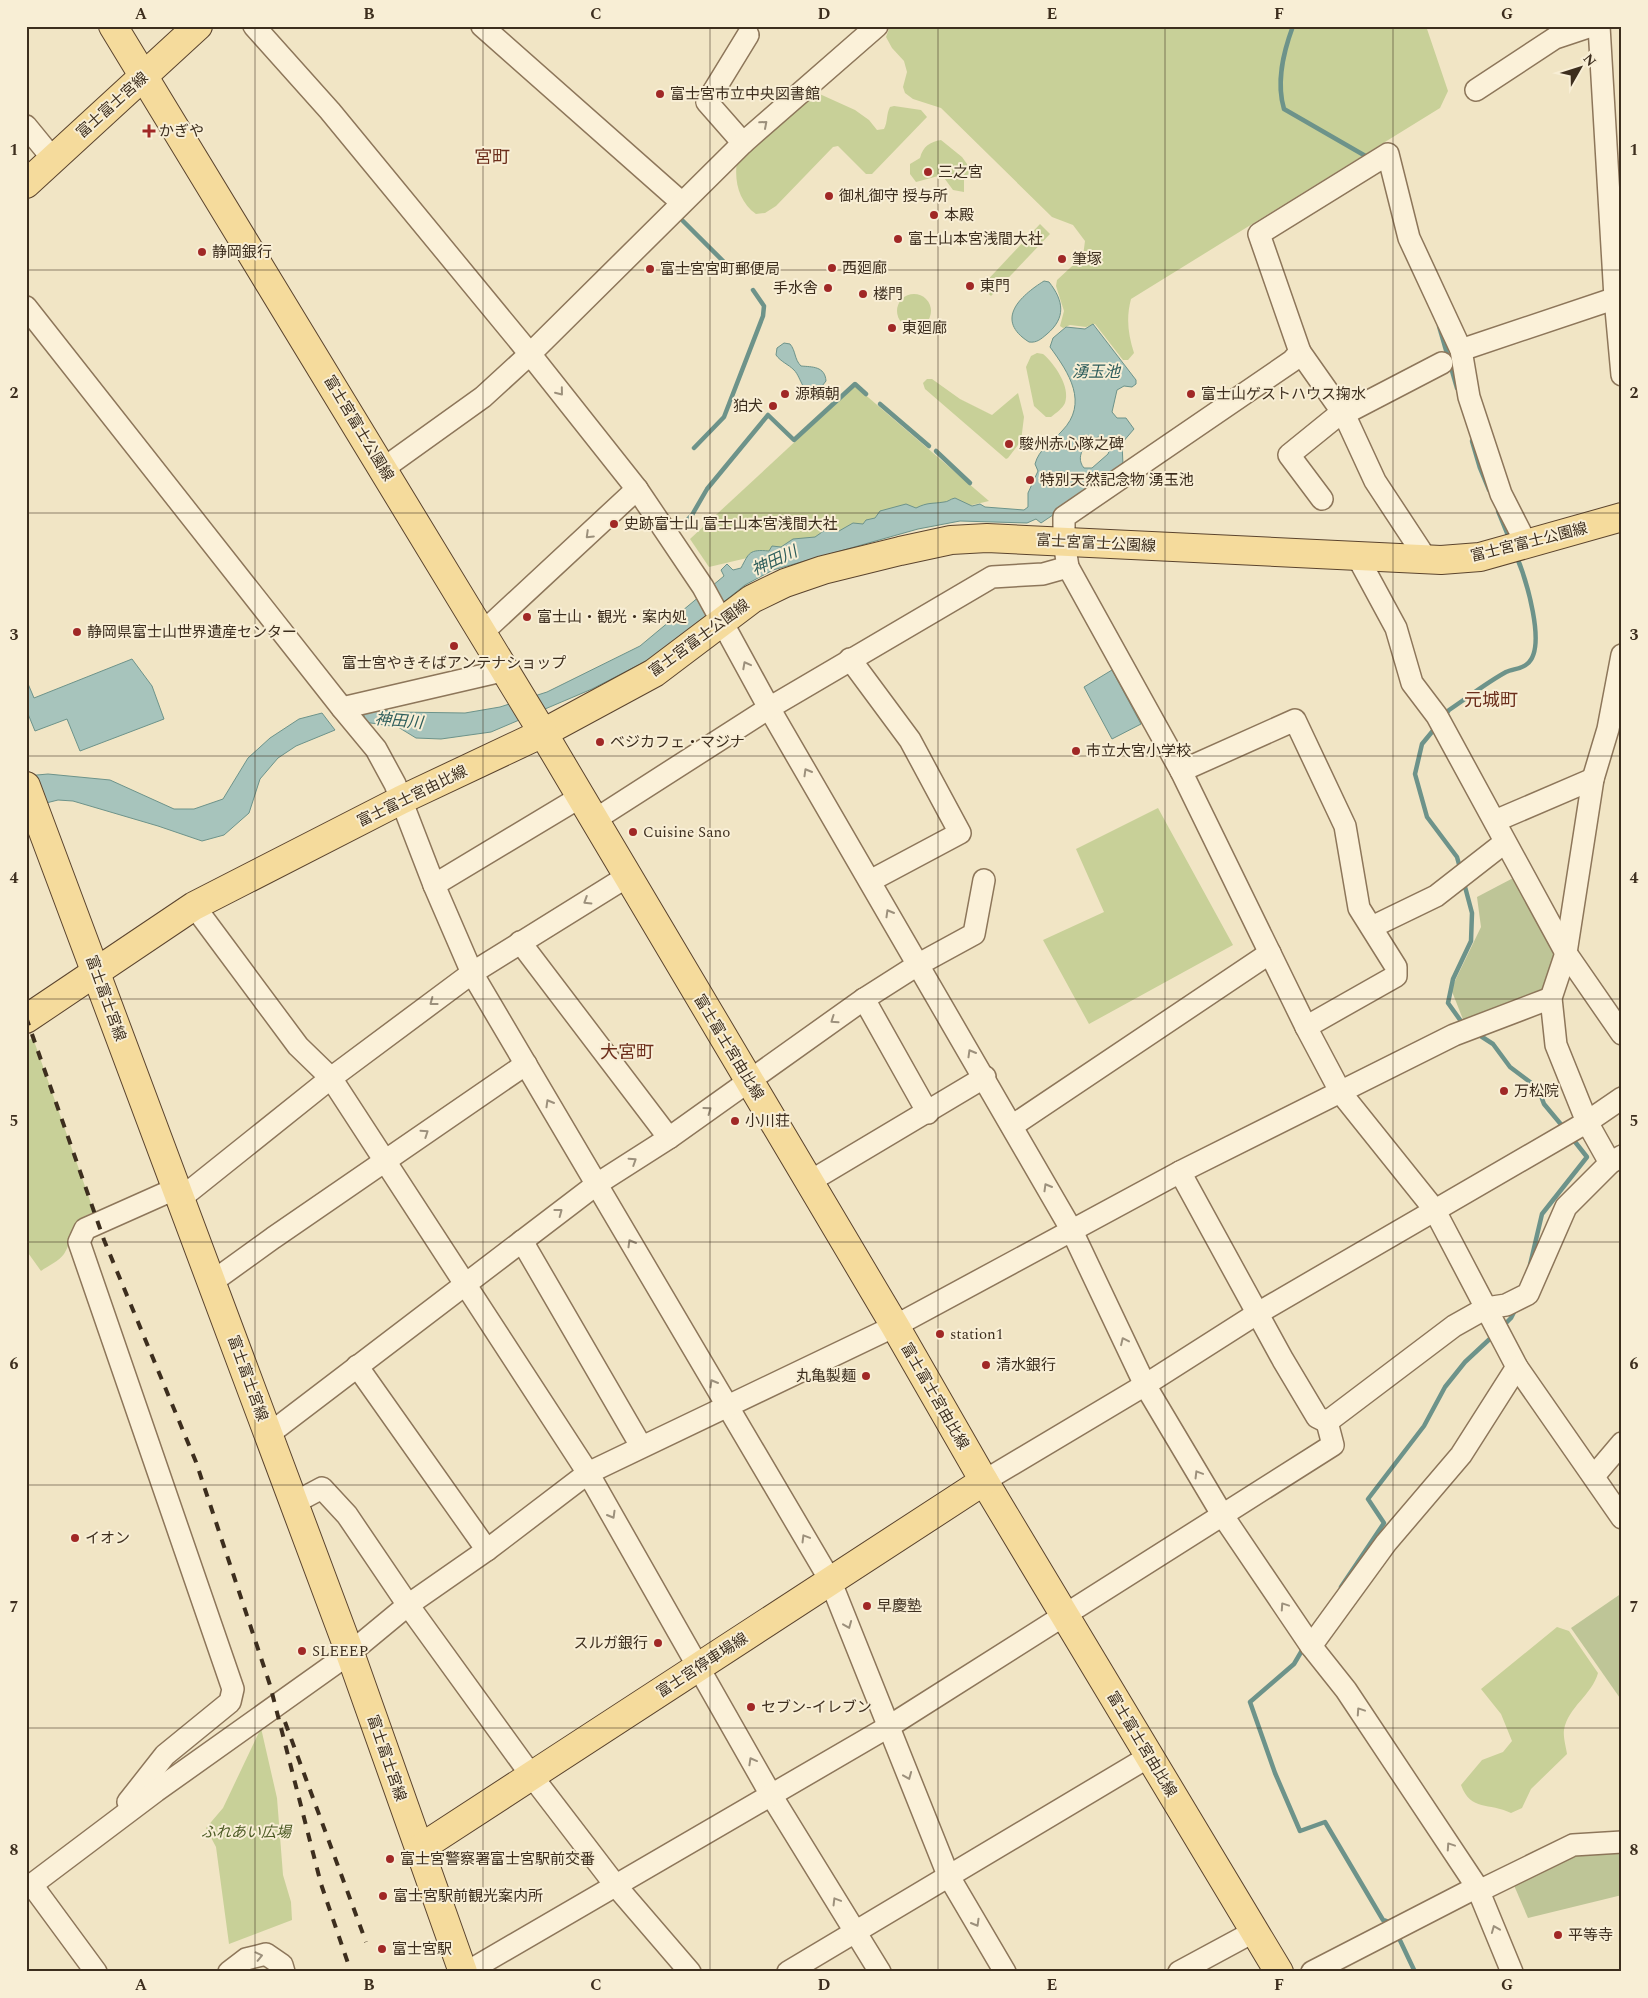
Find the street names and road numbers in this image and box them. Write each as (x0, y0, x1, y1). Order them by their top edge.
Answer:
street label: 富士富士宮線 (71, 67, 153, 144)
street label: 富士宮富士公園線 (318, 371, 399, 486)
street label: 富士宮富士公園線 (1468, 517, 1590, 568)
street label: 富士宮富士公園線 (1035, 529, 1157, 558)
street label: 富士宮富士公園線 (644, 594, 755, 683)
street label: 富士富士宮由比線 (353, 760, 471, 833)
street label: 富士富士宮線 (79, 952, 132, 1044)
street label: 富士富士宮由比線 (688, 990, 769, 1105)
street label: 富士富士宮線 (221, 1332, 274, 1424)
street label: 富士富士宮由比線 (895, 1339, 975, 1454)
street label: 富士宮停車場線 (652, 1627, 753, 1704)
street label: 富士富士宮由比線 (1101, 1687, 1182, 1802)
street label: 富士富士宮線 (361, 1712, 412, 1804)

